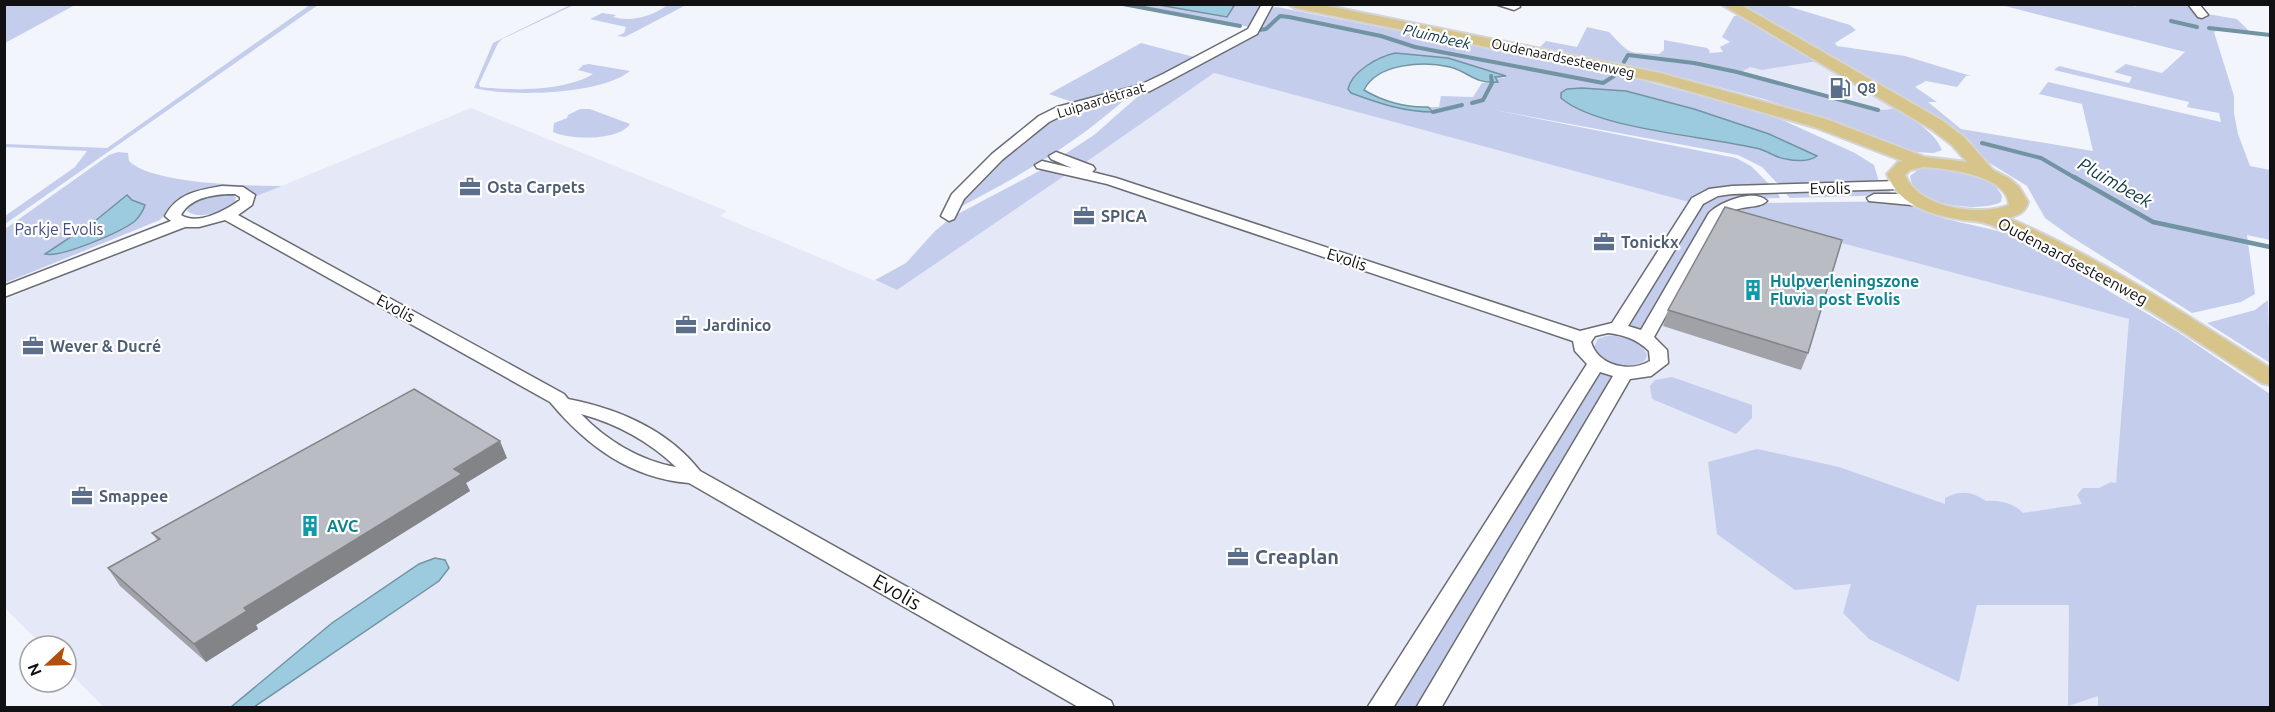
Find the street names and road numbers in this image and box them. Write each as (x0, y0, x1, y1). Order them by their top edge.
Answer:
street label: Oudenaardsesteenweg (1490, 35, 1636, 81)
street label: Luipaardstraat (1055, 79, 1147, 121)
street label: Evolis (1809, 179, 1851, 197)
street label: Oudenaardsesteenweg (1995, 214, 2151, 308)
street label: Evolis (1325, 244, 1369, 274)
street label: Evolis (374, 290, 418, 326)
street label: Evolis (869, 569, 925, 614)

